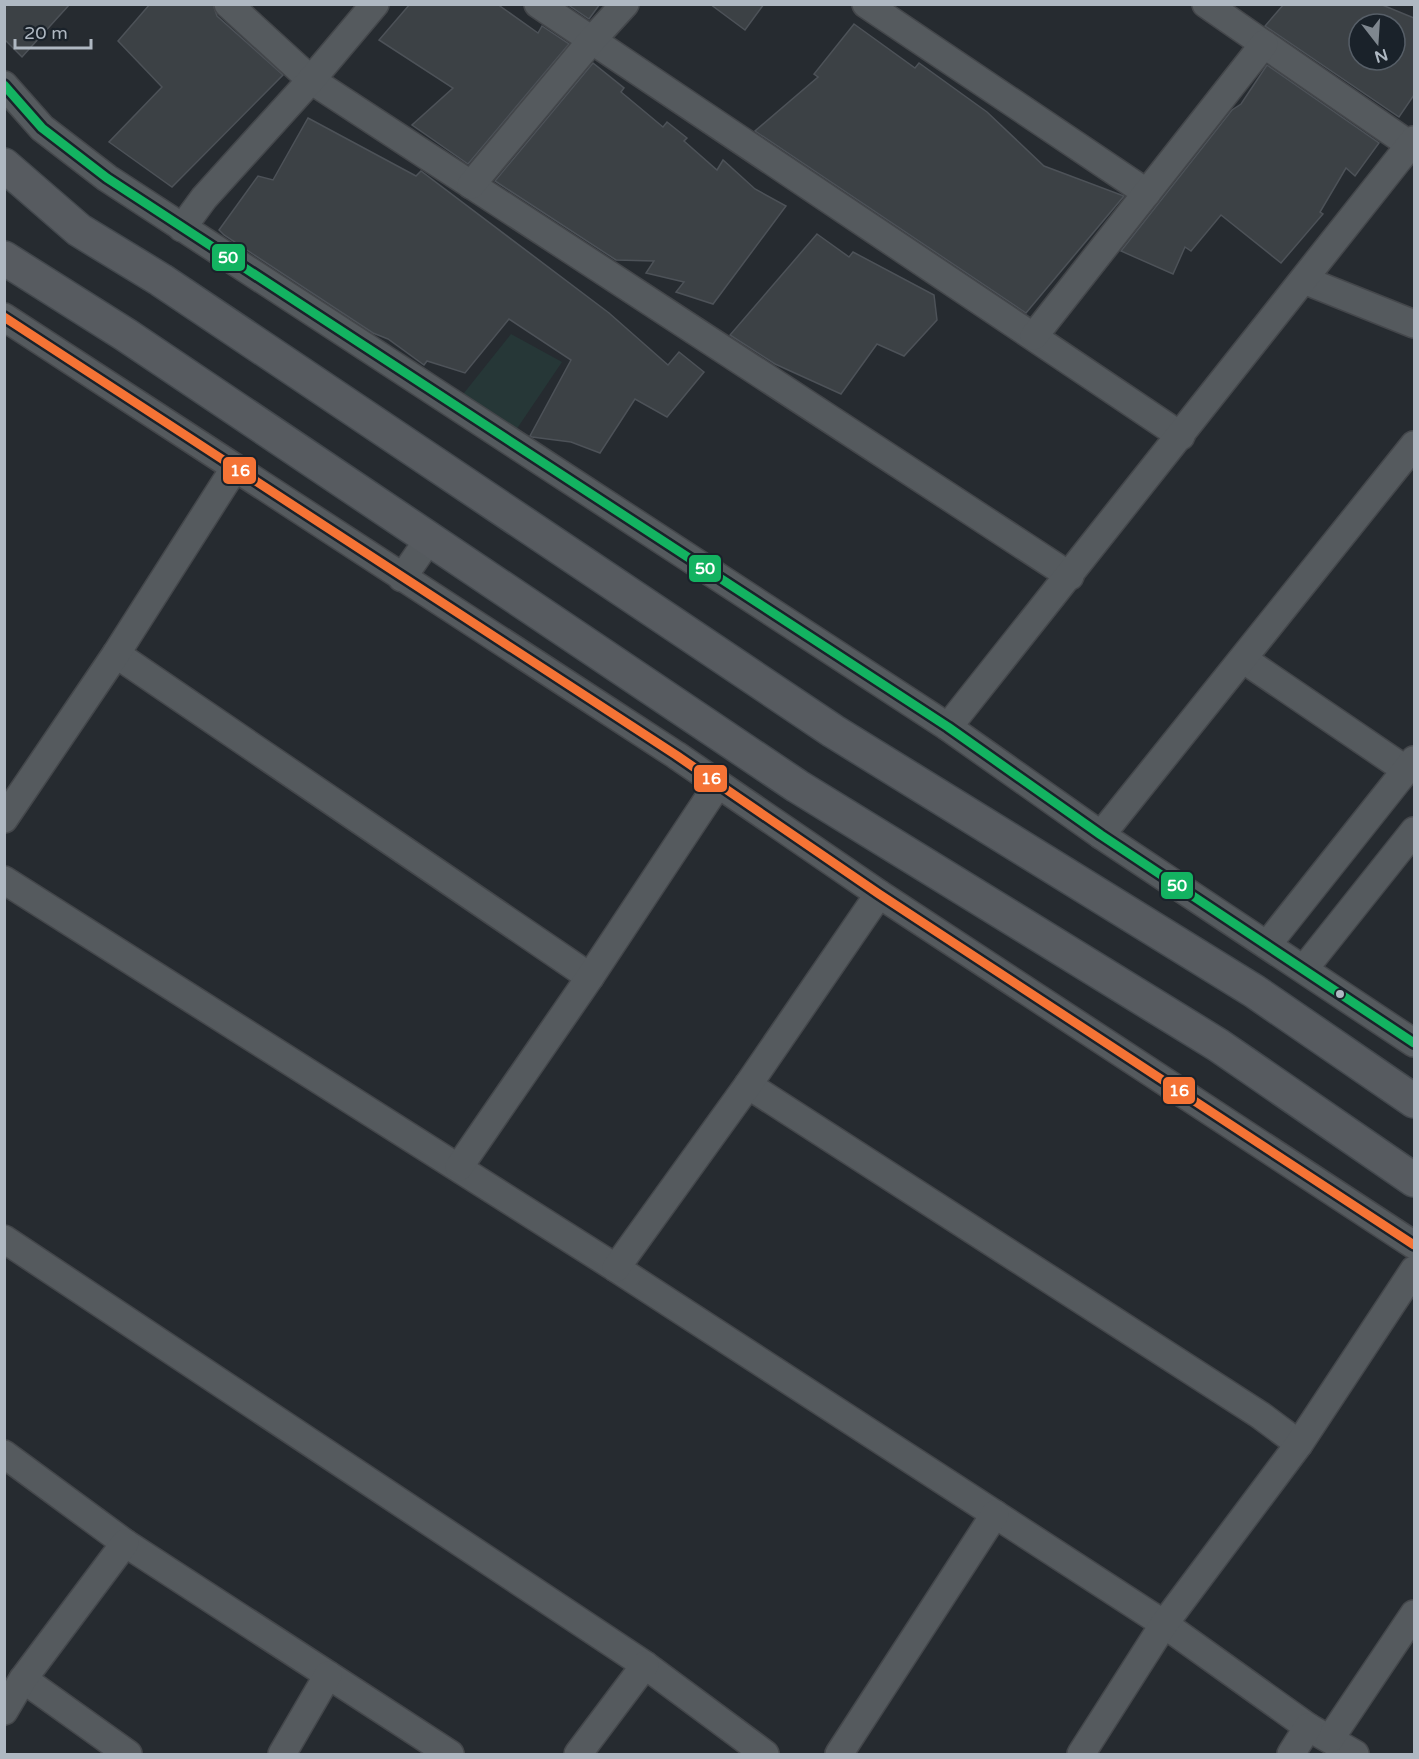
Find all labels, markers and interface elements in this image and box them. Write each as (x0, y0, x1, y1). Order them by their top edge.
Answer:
scale bar (15, 12, 92, 50)
north arrow (1347, 12, 1407, 72)
text: 20 m (24, 22, 68, 44)
text: N (1372, 44, 1390, 67)
line badge: 50 (211, 243, 246, 272)
text: 50 (218, 248, 238, 268)
line badge: 16 (222, 456, 257, 485)
text: 16 (230, 461, 250, 481)
line badge: 50 (688, 554, 722, 583)
text: 50 (695, 559, 715, 579)
line badge: 16 (693, 764, 728, 793)
text: 16 (701, 769, 721, 789)
line badge: 50 (1160, 871, 1194, 900)
text: 50 (1167, 876, 1187, 896)
unlabelled marker (1334, 988, 1346, 1000)
line badge: 16 (1162, 1076, 1196, 1105)
text: 16 (1169, 1081, 1189, 1101)

